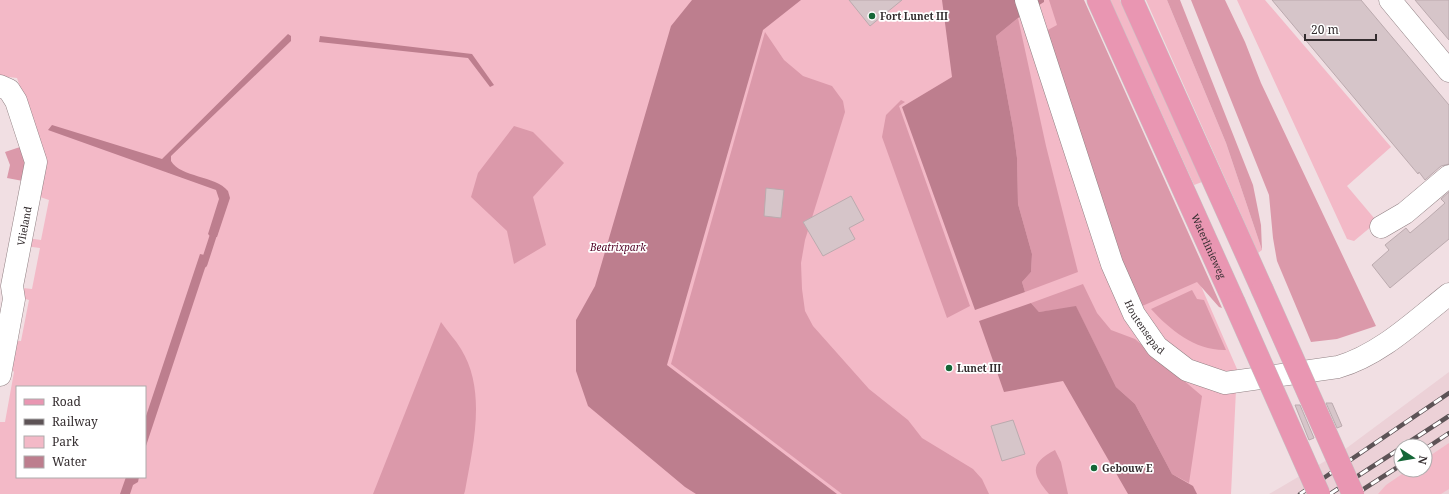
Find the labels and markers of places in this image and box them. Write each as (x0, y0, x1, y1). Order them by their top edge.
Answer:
place label: Fort Lunet III (880, 9, 948, 23)
marker: Fort Lunet III (867, 11, 877, 21)
place label: Lunet III (957, 361, 1001, 375)
marker: Lunet III (944, 363, 954, 373)
place label: Gebouw E (1102, 461, 1153, 475)
marker: Gebouw E (1089, 463, 1099, 473)

